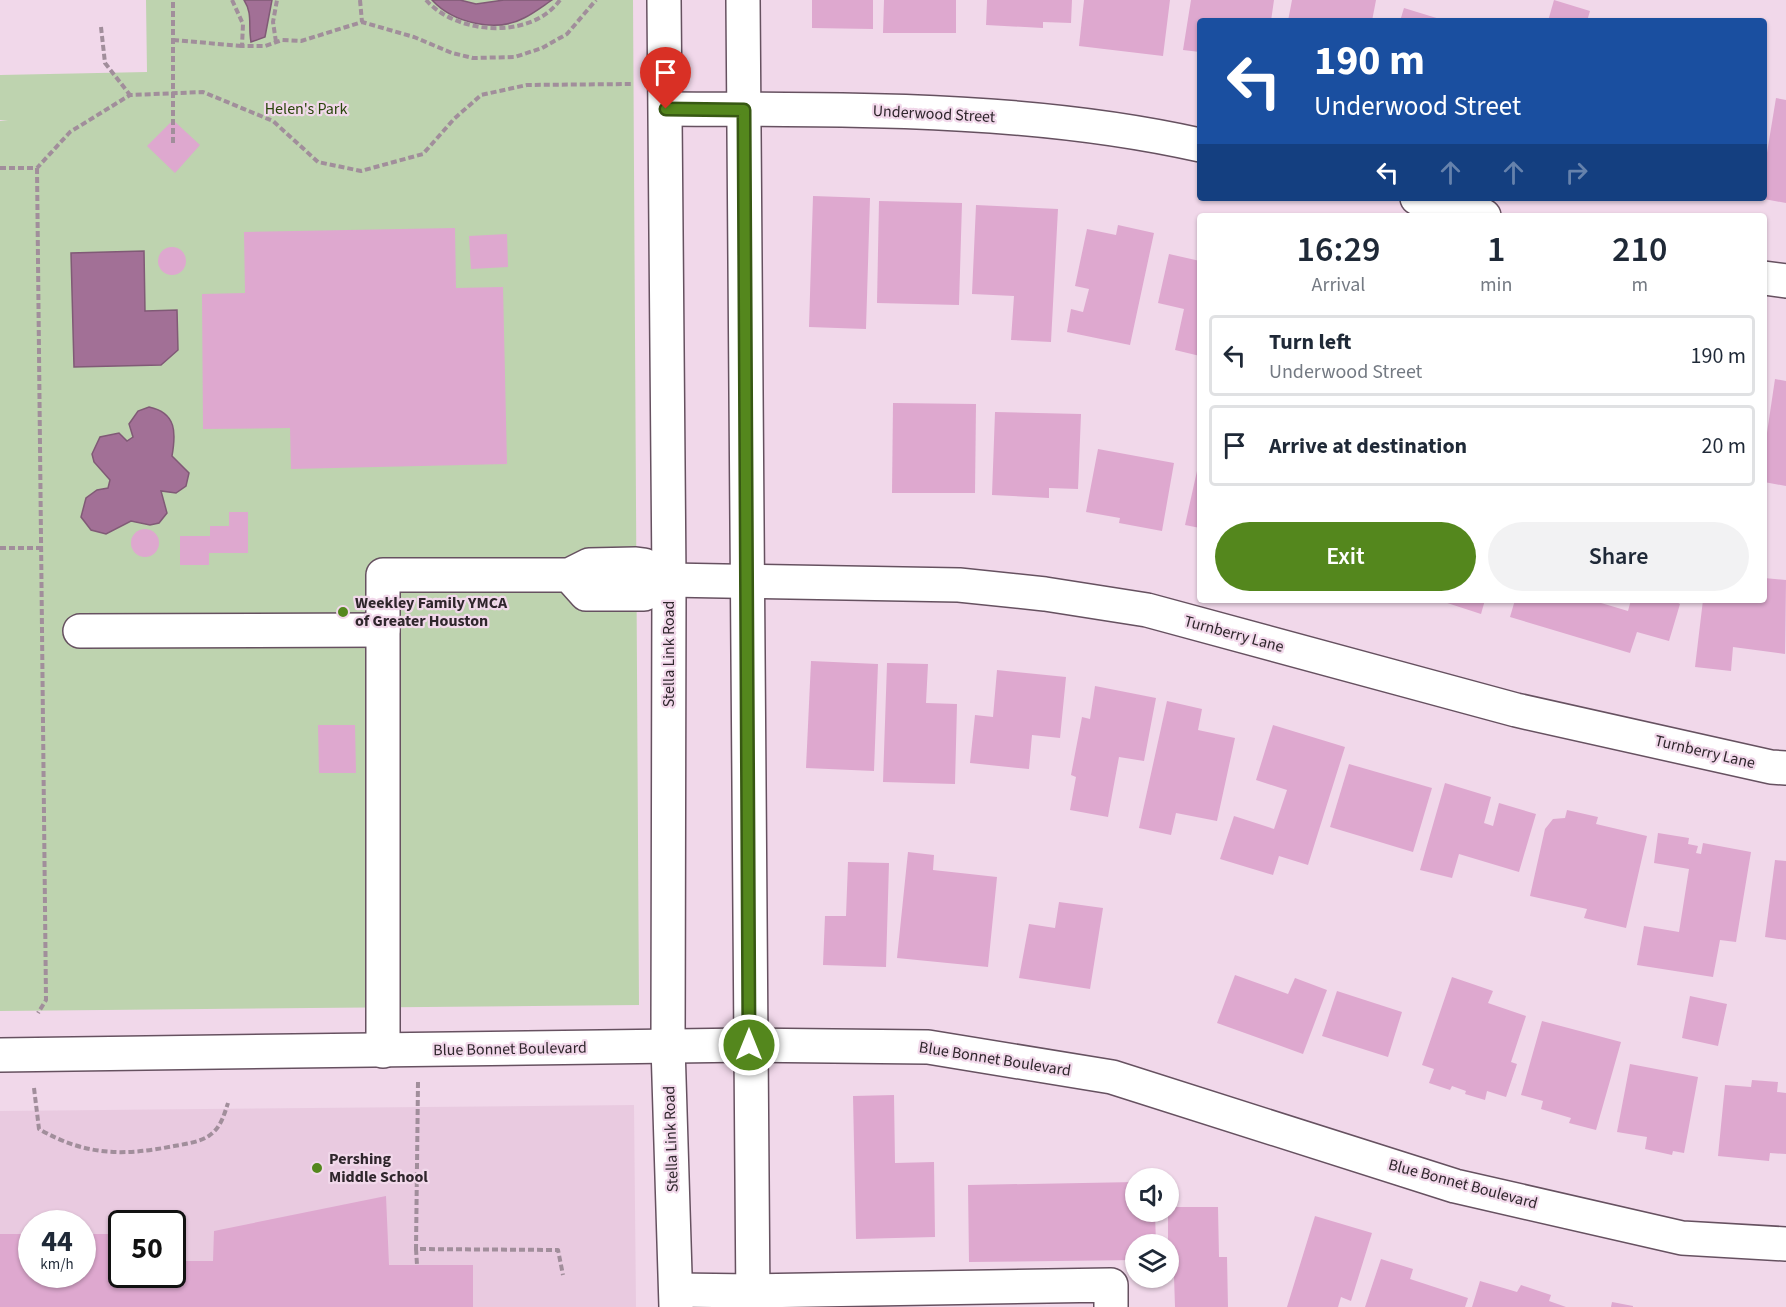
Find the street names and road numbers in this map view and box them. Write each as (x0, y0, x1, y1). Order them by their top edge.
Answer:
street label: Underwood Street (872, 100, 996, 128)
street label: Stella Link Road (658, 601, 680, 707)
street label: Turnberry Lane (1182, 610, 1286, 658)
street label: Turnberry Lane (1653, 730, 1757, 774)
street label: Blue Bonnet Boulevard (917, 1036, 1073, 1082)
street label: Blue Bonnet Boulevard (433, 1037, 587, 1061)
street label: Stella Link Road (658, 1085, 684, 1193)
street label: Blue Bonnet Boulevard (1386, 1153, 1540, 1215)

